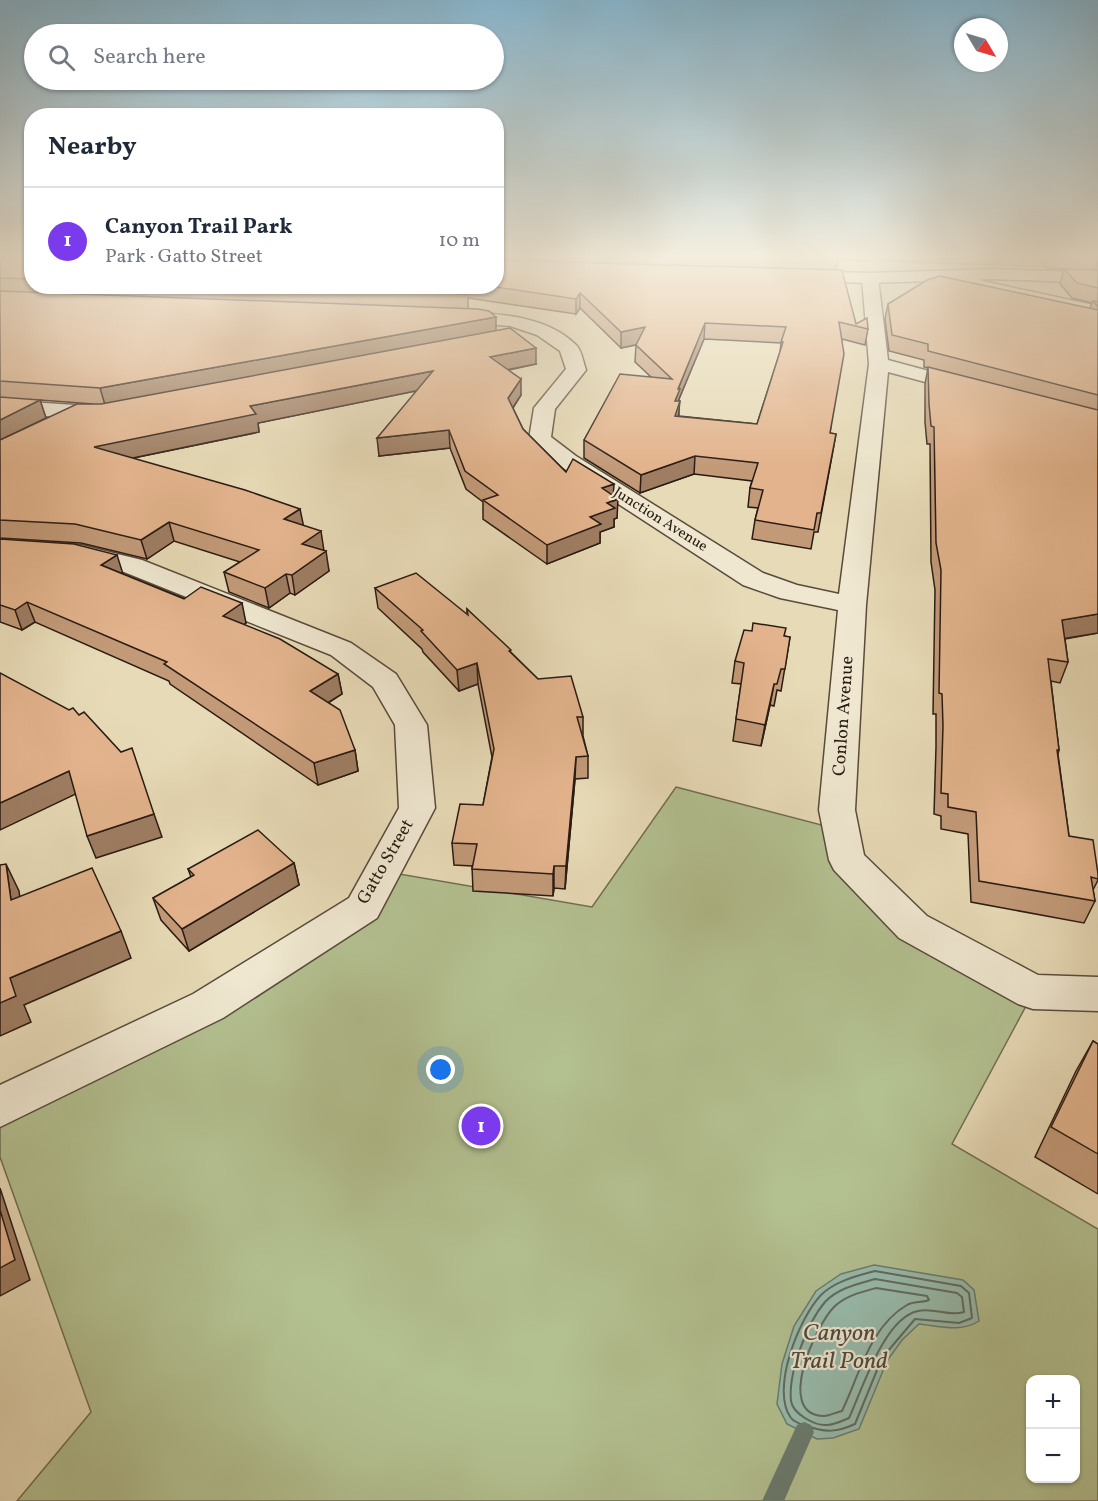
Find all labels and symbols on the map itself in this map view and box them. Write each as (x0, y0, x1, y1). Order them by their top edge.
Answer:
north arrow (954, 18, 1008, 72)
street label: Junction Avenue (609, 483, 711, 557)
street label: Conlon Avenue (827, 655, 861, 777)
street label: Gatto Street (352, 815, 420, 909)
your location (426, 1055, 455, 1084)
pin: 1 (462, 1104, 500, 1148)
water label: Canyon Trail Pond (790, 1317, 888, 1379)

